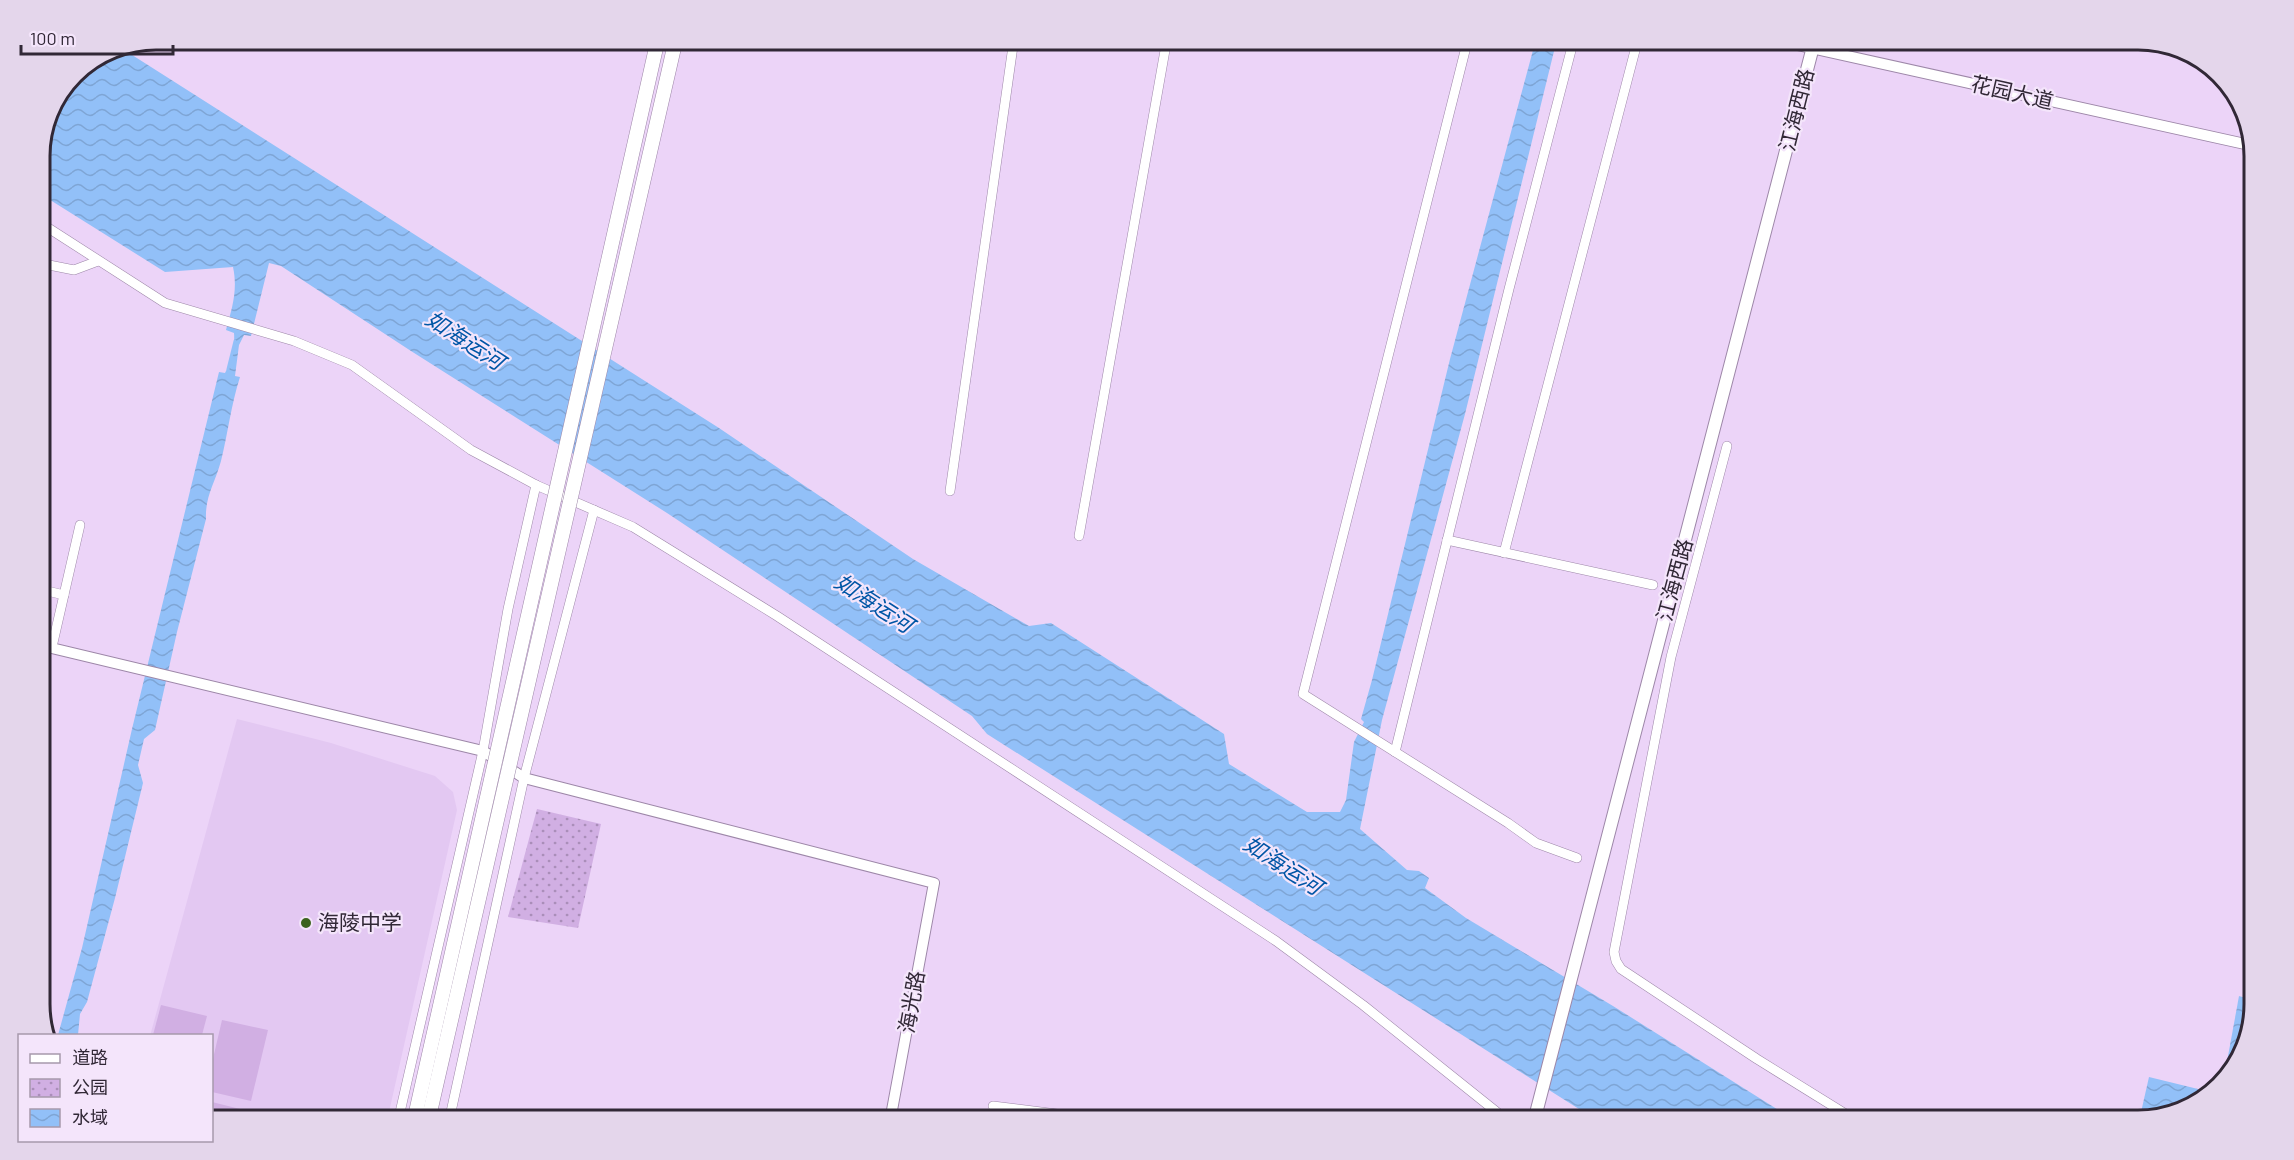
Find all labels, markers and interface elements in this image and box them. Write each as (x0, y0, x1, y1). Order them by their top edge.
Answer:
scale bar (21, 18, 172, 56)
text: 100 m (30, 27, 75, 49)
street label: 江海西路 (1773, 66, 1818, 153)
street label: 花园大道 (1969, 70, 2056, 113)
water label: 如海运河 (422, 304, 513, 376)
street label: 江海西路 (1651, 536, 1696, 623)
water label: 如海运河 (831, 567, 922, 639)
water label: 如海运河 (1240, 829, 1331, 901)
place label: 海陵中学 (318, 909, 402, 934)
marker: 海陵中学 (299, 916, 313, 930)
street label: 海光路 (893, 969, 928, 1035)
legend (18, 1034, 213, 1142)
text: 道路 (72, 1046, 108, 1068)
text: 公园 (72, 1076, 108, 1098)
text: 水域 (72, 1106, 108, 1128)

